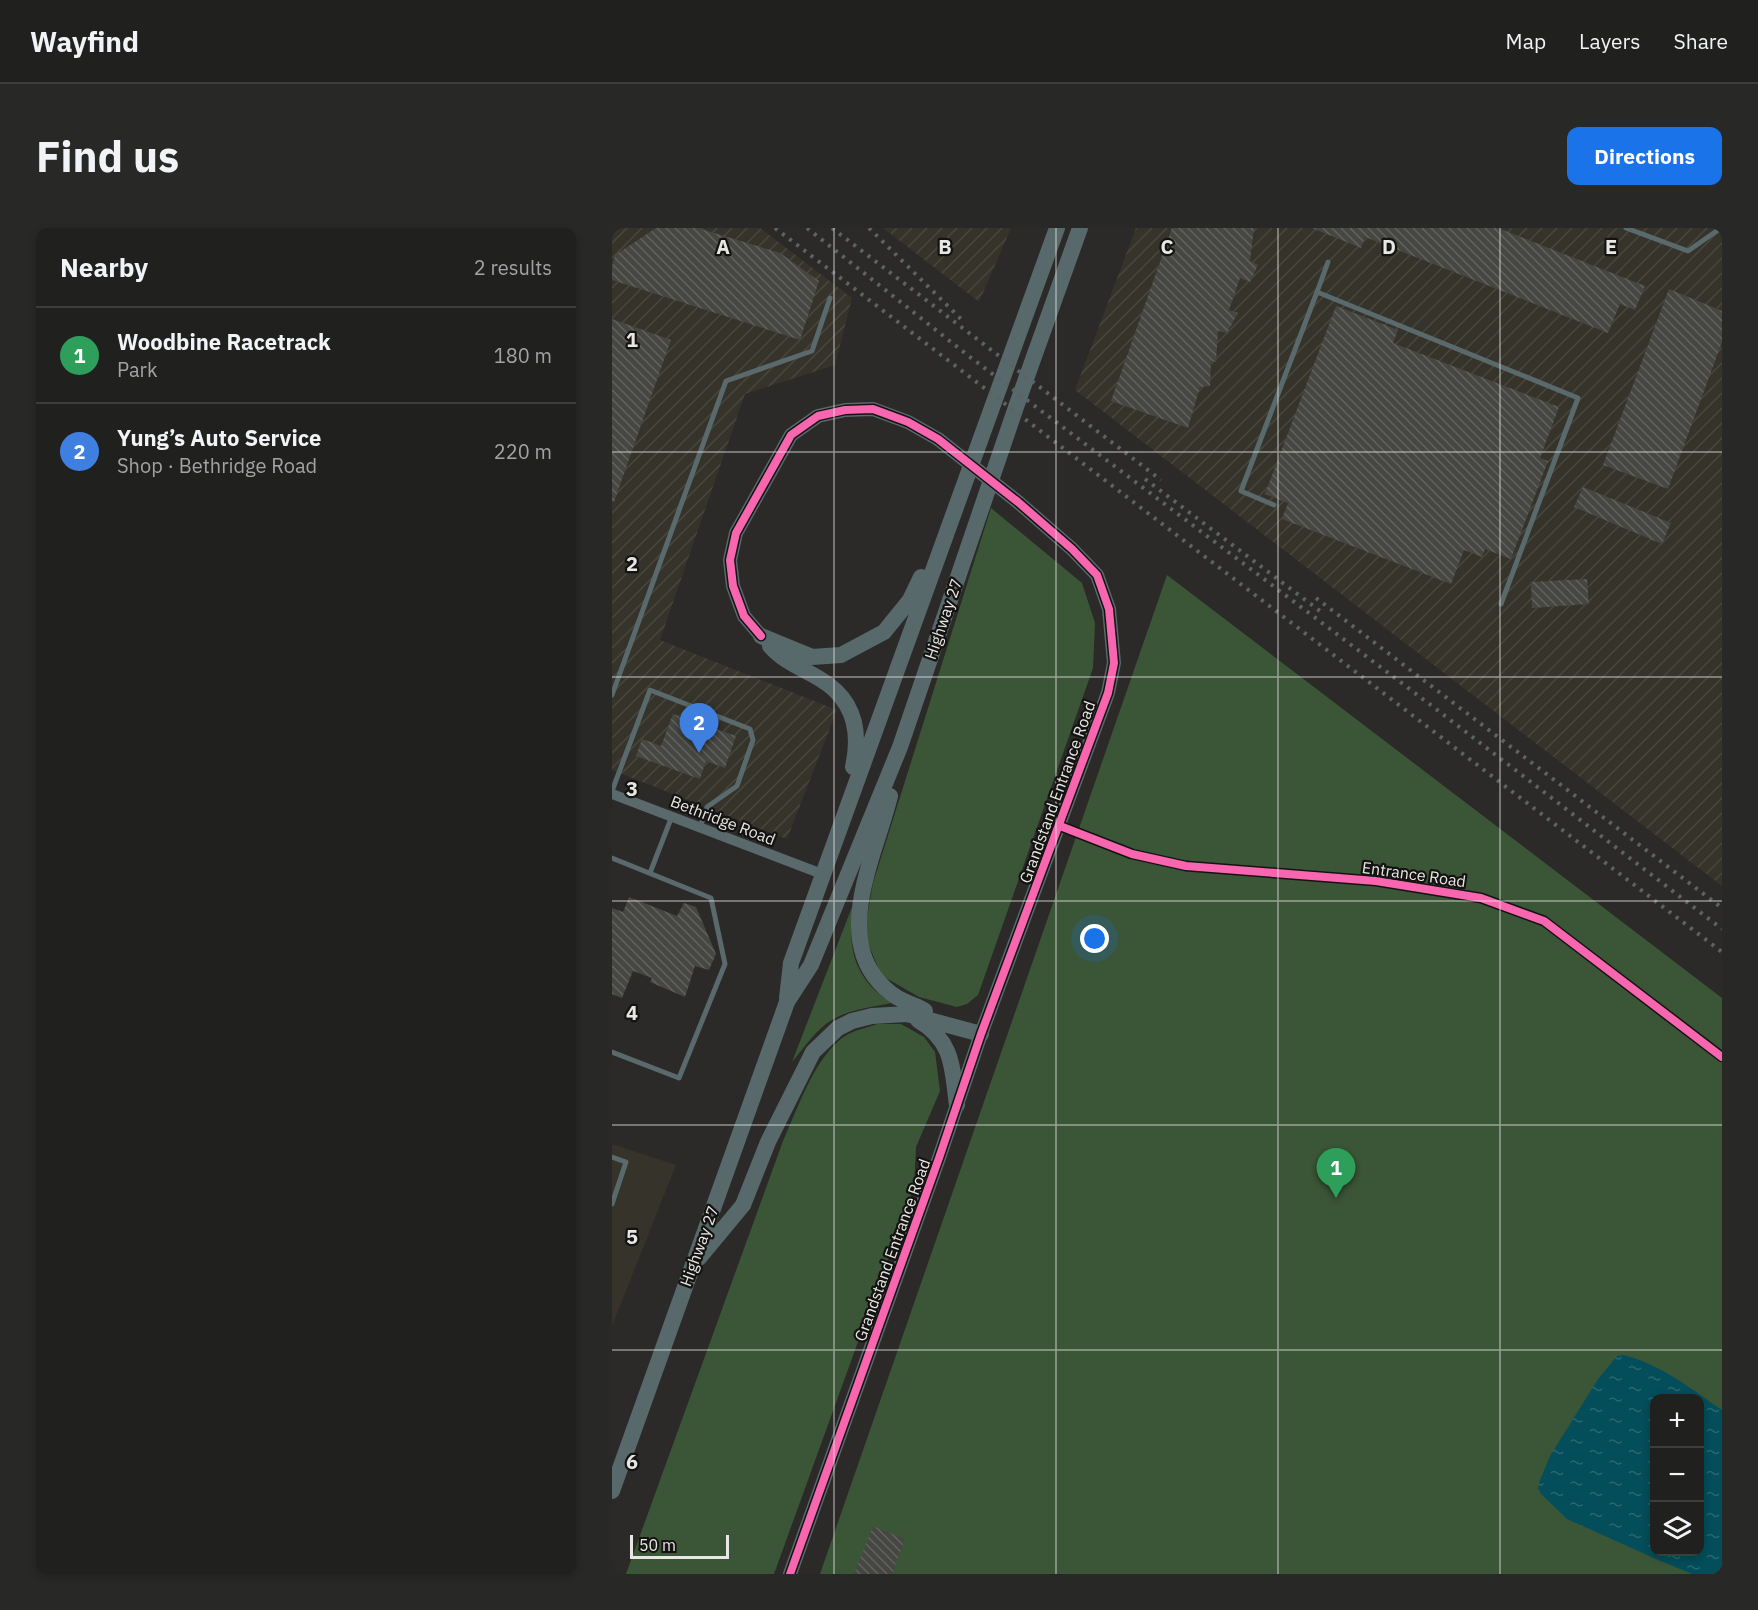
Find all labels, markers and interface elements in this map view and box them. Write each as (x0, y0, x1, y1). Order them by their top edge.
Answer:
text: Wayfind (30, 23, 139, 60)
text: Map (1506, 27, 1546, 55)
text: Layers (1579, 27, 1641, 55)
text: Share (1674, 27, 1728, 55)
button: Directions (1567, 127, 1722, 185)
text: Find us (36, 129, 179, 184)
text: A (716, 233, 730, 260)
text: B (938, 233, 952, 260)
text: C (1160, 233, 1174, 260)
text: D (1382, 233, 1396, 260)
text: E (1605, 233, 1617, 260)
text: Nearby (60, 250, 148, 284)
text: 2 results (474, 254, 552, 281)
text: 1 (626, 326, 638, 353)
text: Woodbine Racetrack (117, 327, 331, 356)
text: 1 (74, 342, 86, 369)
text: 180 m (494, 342, 552, 369)
text: Park (117, 356, 157, 383)
text: Yung’s Auto Service (117, 423, 321, 452)
text: 2 (74, 438, 86, 465)
text: 220 m (494, 438, 552, 465)
text: Shop · Bethridge Road (117, 452, 317, 479)
text: 2 (626, 550, 638, 577)
street label: Highway 27 (920, 576, 966, 662)
street label: Grandstand Entrance Road (1015, 698, 1099, 886)
pin: 2 (680, 704, 718, 753)
text: 3 (626, 775, 638, 802)
street label: Bethridge Road (668, 791, 778, 849)
street label: Entrance Road (1361, 857, 1467, 891)
your location (1080, 924, 1109, 953)
text: 4 (626, 999, 638, 1026)
pin: 1 (1316, 1148, 1356, 1198)
street label: Grandstand Entrance Road (850, 1156, 934, 1344)
street label: Highway 27 (675, 1203, 723, 1289)
text: 5 (626, 1223, 638, 1250)
map controls (1650, 1394, 1704, 1556)
button: + (1650, 1394, 1704, 1448)
text: 6 (626, 1448, 638, 1475)
button: − (1650, 1448, 1704, 1502)
button: layers (1650, 1502, 1704, 1556)
scale bar (630, 1532, 729, 1560)
text: 50 m (639, 1535, 676, 1555)

